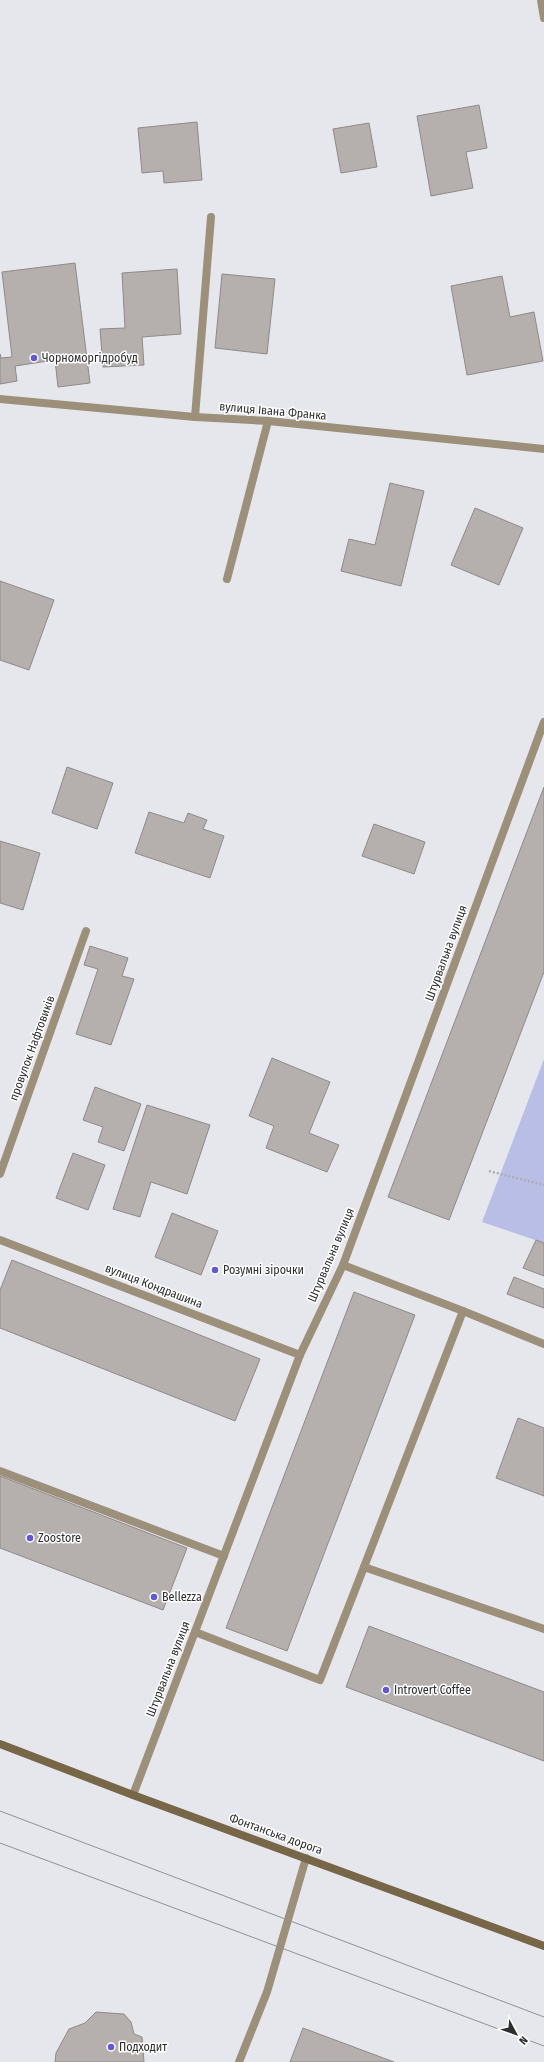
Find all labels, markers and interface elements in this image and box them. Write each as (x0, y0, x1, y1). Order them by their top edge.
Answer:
place label: Чорноморгідробуд (42, 351, 138, 365)
marker: Чорноморгідробуд (29, 353, 39, 363)
street label: вулиця Івана Франка (219, 399, 327, 423)
street label: Штурвальна вулиця (422, 903, 470, 1003)
street label: провулок Нафтовиків (6, 994, 58, 1102)
street label: Штурвальна вулиця (305, 1206, 357, 1304)
street label: вулиця Кондрашина (103, 1261, 205, 1311)
place label: Розумні зірочки (223, 1263, 304, 1277)
marker: Розумні зірочки (210, 1265, 220, 1275)
place label: Zoostore (38, 1531, 81, 1545)
marker: Zoostore (25, 1533, 35, 1543)
place label: Bellezza (162, 1590, 202, 1604)
marker: Bellezza (149, 1592, 159, 1602)
street label: Штурвальна вулиця (143, 1619, 193, 1719)
place label: Introvert Coffee (394, 1683, 471, 1697)
marker: Introvert Coffee (381, 1685, 391, 1695)
street label: Фонтанська дорога (227, 1811, 325, 1857)
north arrow (496, 2014, 536, 2054)
text: N (516, 2033, 530, 2047)
place label: Подходит (119, 2040, 167, 2054)
marker: Подходит (106, 2042, 116, 2052)

